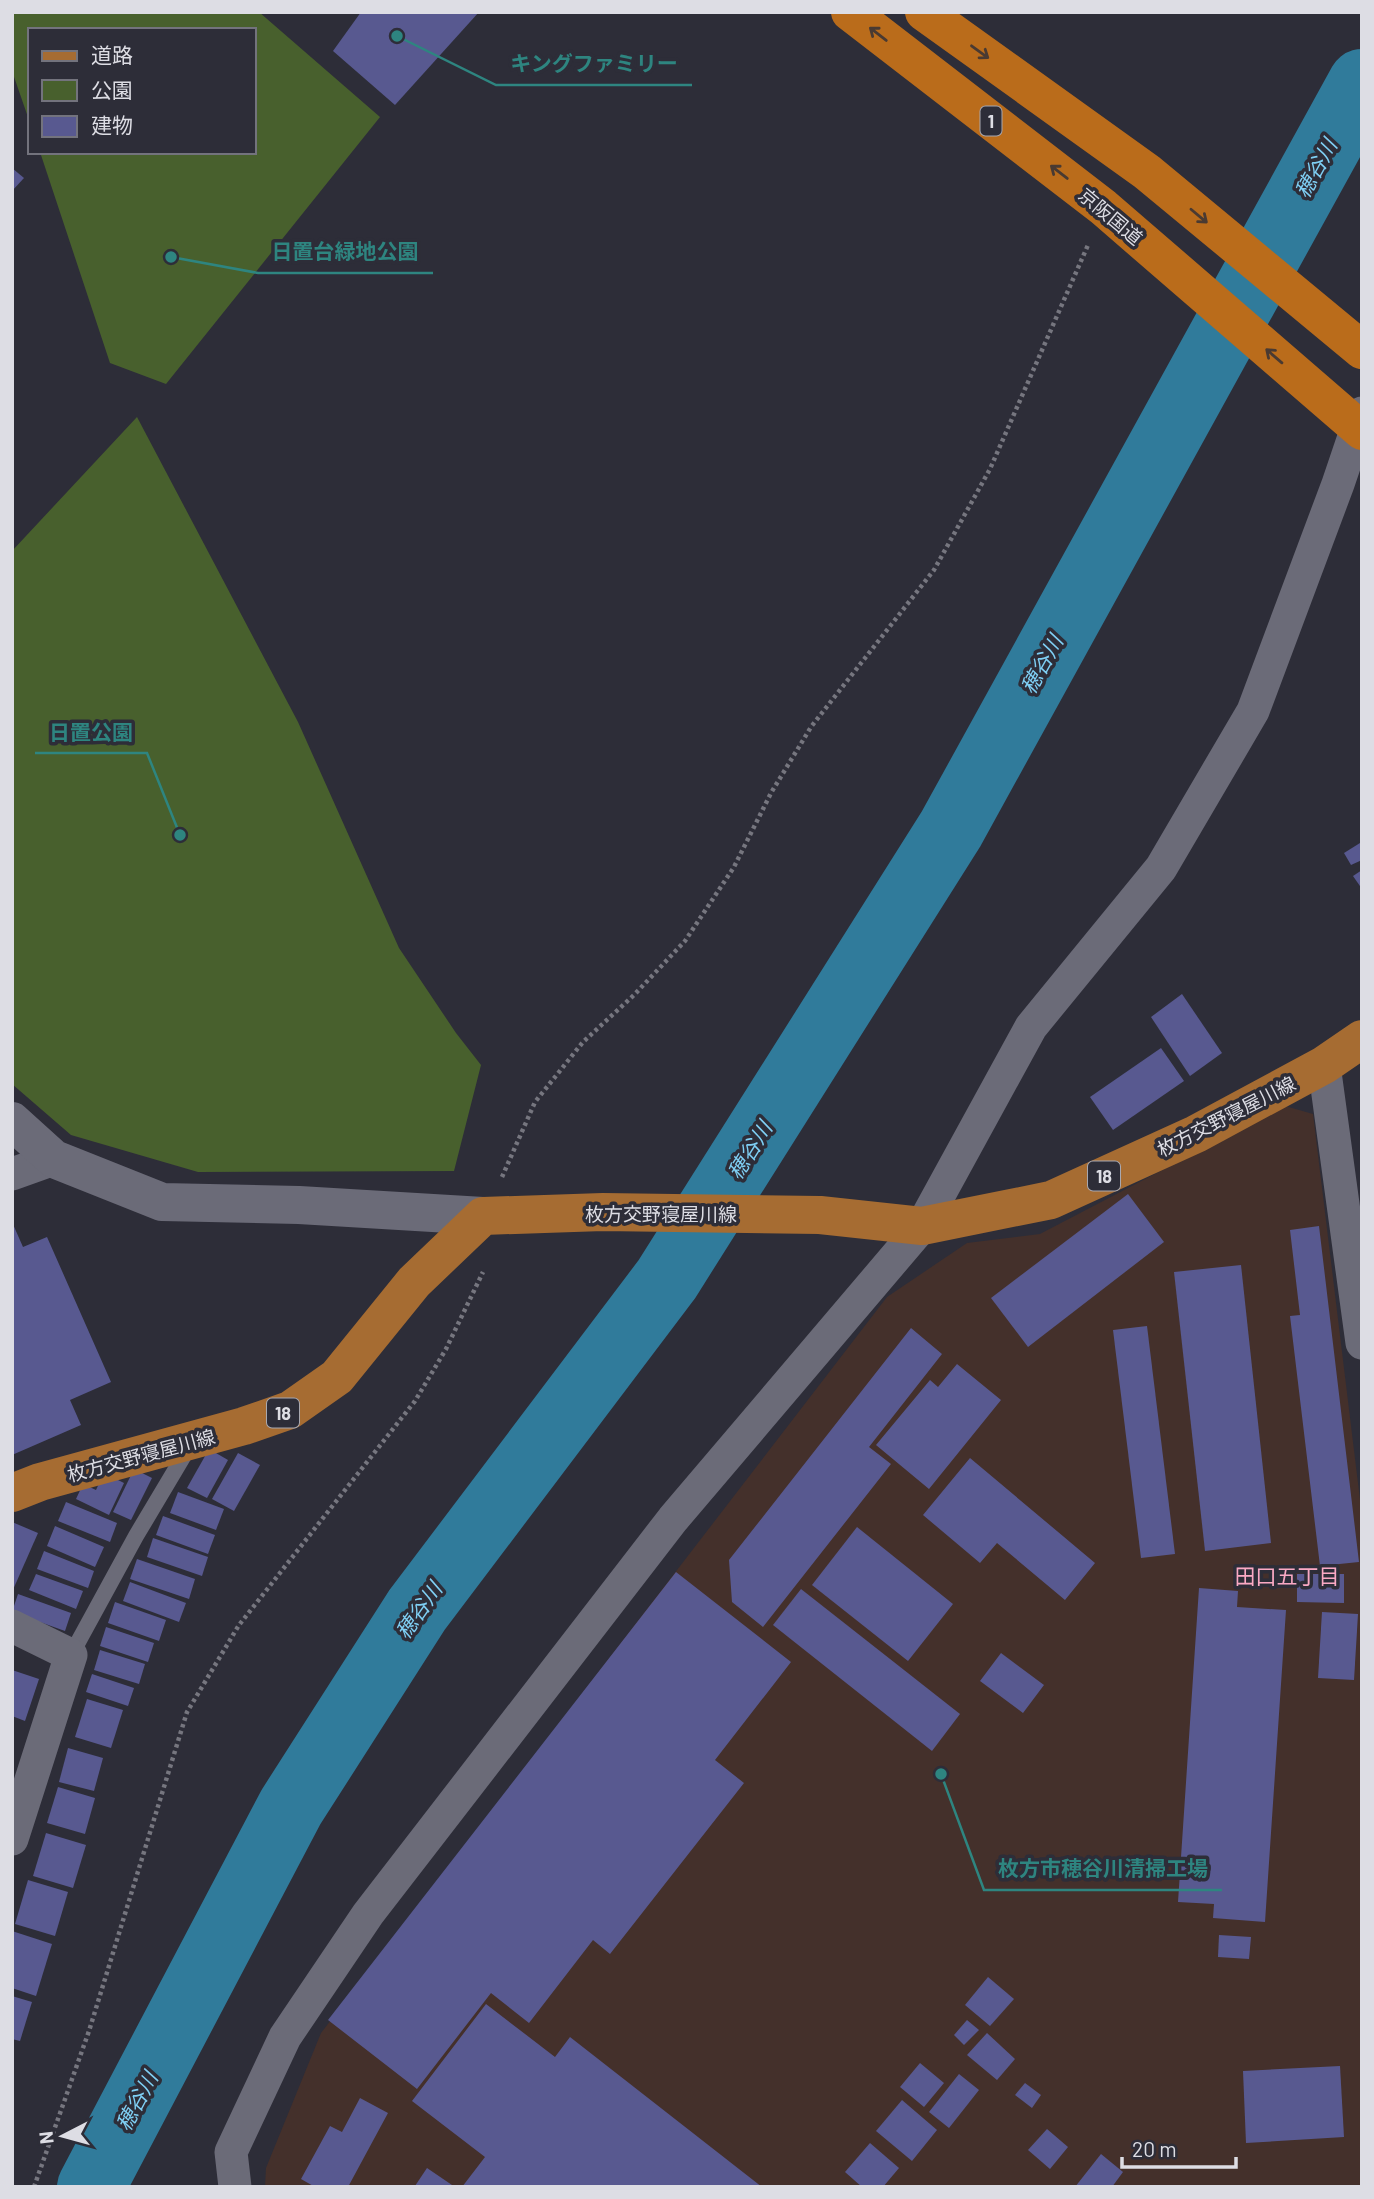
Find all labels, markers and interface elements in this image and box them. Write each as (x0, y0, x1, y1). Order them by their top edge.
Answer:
one-way arrow (870, 26, 888, 41)
legend (28, 28, 256, 154)
text: 道路 (91, 42, 133, 67)
callout: キングファミリー (496, 43, 692, 85)
one-way arrow (970, 45, 989, 59)
text: キングファミリー (510, 50, 678, 75)
text: 公園 (91, 77, 133, 102)
road number: 1 (981, 106, 1002, 136)
text: 建物 (91, 112, 133, 137)
water label: 穂谷川 (1289, 133, 1342, 202)
one-way arrow (1050, 165, 1068, 180)
street label: 京阪国道 (1074, 183, 1148, 249)
one-way arrow (1190, 208, 1208, 224)
callout: 日置台緑地公園 (258, 231, 433, 273)
text: 日置台緑地公園 (272, 238, 419, 263)
one-way arrow (1265, 348, 1283, 364)
water label: 穂谷川 (1015, 629, 1068, 698)
callout: 日置公園 (35, 711, 147, 753)
text: 日置公園 (49, 719, 133, 744)
street label: 枚方交野寝屋川線 (1153, 1071, 1299, 1161)
water label: 穂谷川 (722, 1115, 777, 1183)
road number: 18 (1088, 1162, 1120, 1190)
street label: 枚方交野寝屋川線 (585, 1202, 737, 1225)
road number: 18 (267, 1398, 299, 1428)
street label: 枚方交野寝屋川線 (65, 1424, 217, 1486)
district label: 田口五丁目 (1235, 1563, 1340, 1588)
water label: 穂谷川 (390, 1575, 447, 1643)
callout: 枚方市穂谷川清掃工場 (984, 1848, 1222, 1890)
text: 枚方市穂谷川清掃工場 (998, 1855, 1208, 1880)
water label: 穂谷川 (110, 2066, 163, 2135)
north arrow (28, 2101, 98, 2171)
scale bar (1122, 2126, 1236, 2170)
text: N (33, 2130, 58, 2145)
text: 20 m (1132, 2136, 1177, 2161)

